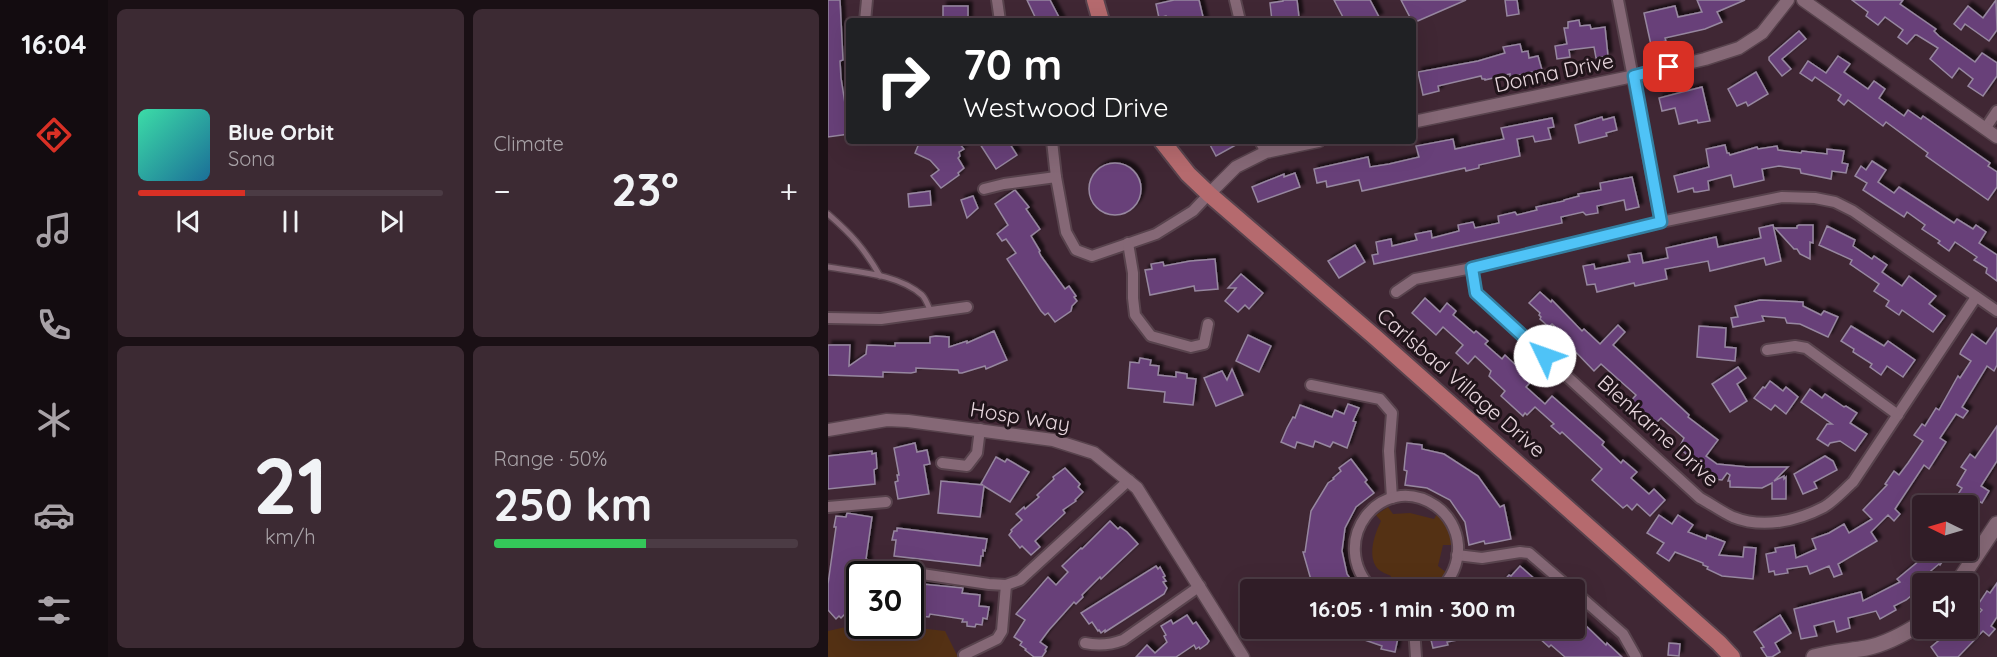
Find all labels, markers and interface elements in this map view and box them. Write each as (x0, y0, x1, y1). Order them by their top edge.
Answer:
text: 16:04 (21, 27, 87, 61)
text: 70 m (963, 38, 1062, 91)
pin (1643, 41, 1694, 92)
icon: right (864, 42, 942, 120)
street label: Donna Drive (1492, 47, 1616, 97)
icon: arrive (1652, 50, 1685, 83)
text: Westwood Drive (963, 90, 1168, 124)
icon: directions (33, 114, 75, 156)
text: Blue Orbit (228, 118, 334, 146)
text: Climate (494, 131, 564, 156)
text: Sona (228, 146, 275, 171)
text: 23° (611, 161, 679, 217)
text: − (494, 170, 511, 211)
text: + (779, 170, 798, 211)
icon: previous (172, 205, 205, 238)
icon: pause (274, 205, 307, 238)
icon: next (375, 205, 408, 238)
icon: music (33, 209, 75, 251)
street label: Carlsbad Village Drive (1372, 302, 1551, 463)
icon: phone (33, 304, 75, 346)
position arrow (1513, 324, 1577, 388)
street label: Blenkarne Drive (1593, 369, 1725, 492)
street label: Hosp Way (968, 395, 1072, 437)
icon: climate (33, 399, 75, 441)
text: 21 (253, 436, 328, 534)
text: Range · 50% (494, 446, 607, 471)
text: 250 km (494, 476, 652, 532)
icon: car (33, 494, 75, 536)
north arrow (1912, 495, 1978, 561)
map controls (1912, 495, 1978, 639)
text: km/h (265, 524, 316, 549)
speed limit sign: 30 (846, 561, 924, 639)
button: sound (1912, 573, 1978, 639)
icon: filters (33, 589, 75, 631)
text: 16:05 · 1 min · 300 m (1310, 595, 1515, 623)

